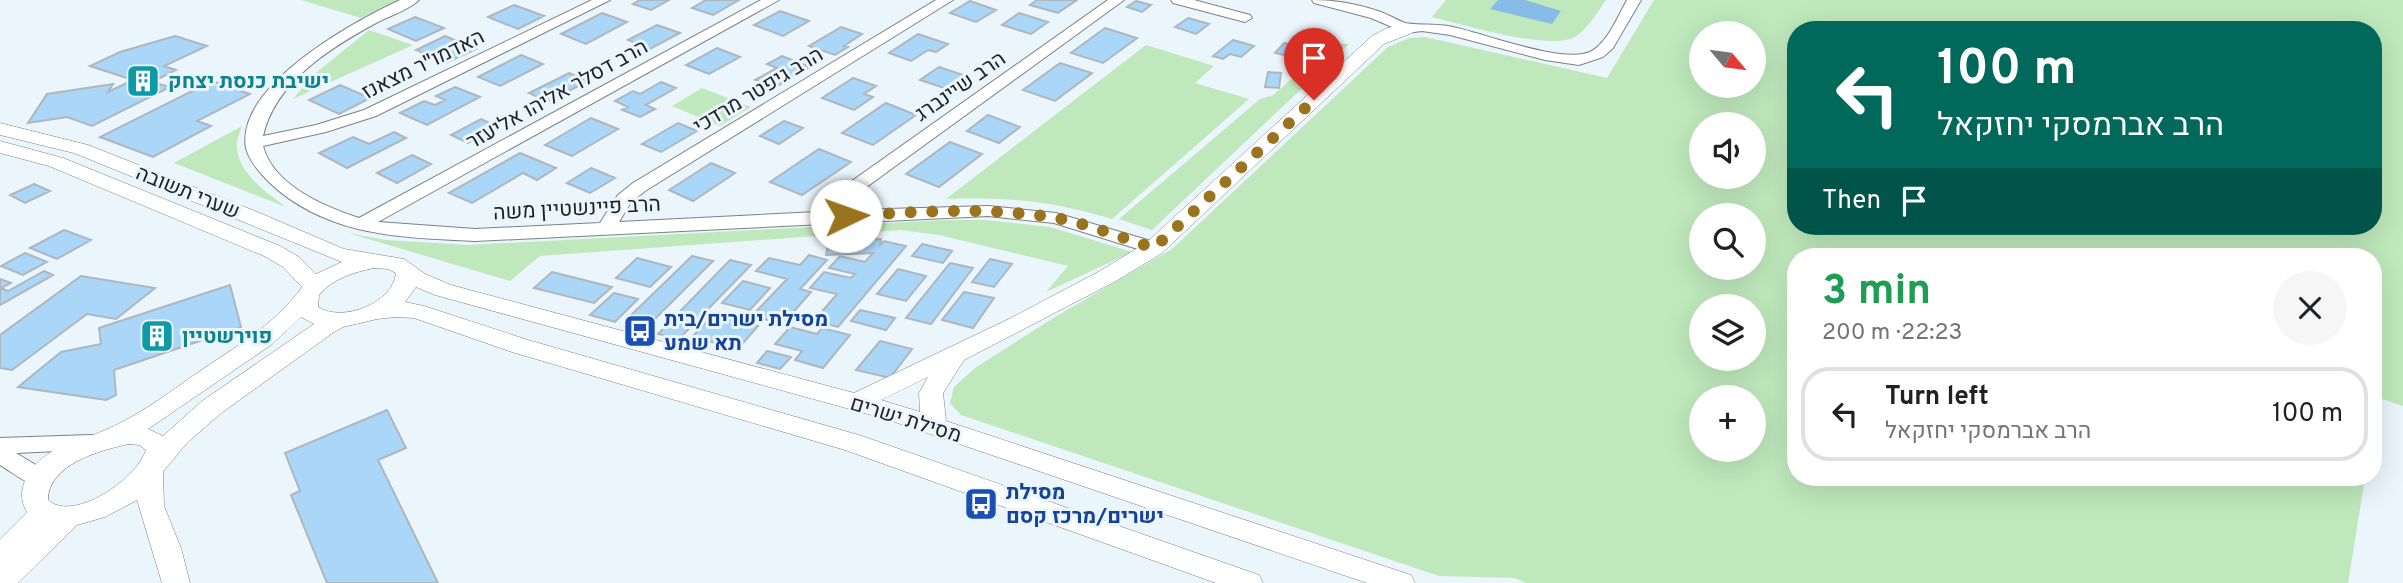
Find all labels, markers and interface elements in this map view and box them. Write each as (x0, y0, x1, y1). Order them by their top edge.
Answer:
north arrow (1689, 21, 1766, 98)
map controls (1689, 21, 1766, 462)
street label: האדמו"ר מצאנז (358, 24, 489, 107)
pin (1284, 28, 1344, 100)
street label: הרב דסלר אליהו אליעזר (462, 34, 653, 156)
icon: arrive (1295, 39, 1333, 77)
text: 100 m (1937, 40, 2076, 102)
street label: הרב גיפטר מרדכי (689, 42, 829, 141)
street label: הרב שיינברג (910, 46, 1012, 128)
icon: left (1822, 49, 1913, 140)
building icon: ישיבת כנסת יצחק (124, 62, 162, 100)
place label: ישיבת כנסת יצחק (168, 69, 329, 96)
text: הרב אברמסקי יחזקאל (1937, 107, 2224, 147)
button: sound (1689, 112, 1766, 189)
street label: שערי תשובה (131, 160, 243, 226)
position arrow (809, 179, 883, 253)
icon: arrive (1895, 182, 1933, 220)
text: Then (1822, 185, 1881, 218)
street label: הרב פיינשטיין משה (493, 192, 662, 227)
button: search (1689, 203, 1766, 280)
text: 3 min (1822, 266, 1931, 319)
button: close (2273, 271, 2347, 345)
button: layers (1689, 294, 1766, 371)
place label: מסילת ישרים/בית תא שמע (664, 307, 828, 358)
bus stop icon: מסילת ישרים/בית תא שמע (621, 312, 659, 350)
building icon: פוירשטיין (138, 317, 176, 355)
text: 200 m · 22:23 (1822, 319, 1962, 348)
place label: פוירשטיין (182, 324, 272, 351)
text: Turn left (1885, 381, 1989, 414)
button: + (1689, 385, 1766, 462)
street label: מסילת ישרים (847, 391, 964, 450)
icon: left (1826, 395, 1864, 433)
text: 100 m (2272, 398, 2343, 431)
text: הרב אברמסקי יחזקאל (1885, 418, 2091, 447)
place label: מסילת ישרים/מרכז קסם (1006, 480, 1164, 531)
bus stop icon: מסילת ישרים/מרכז קסם (962, 485, 1000, 523)

